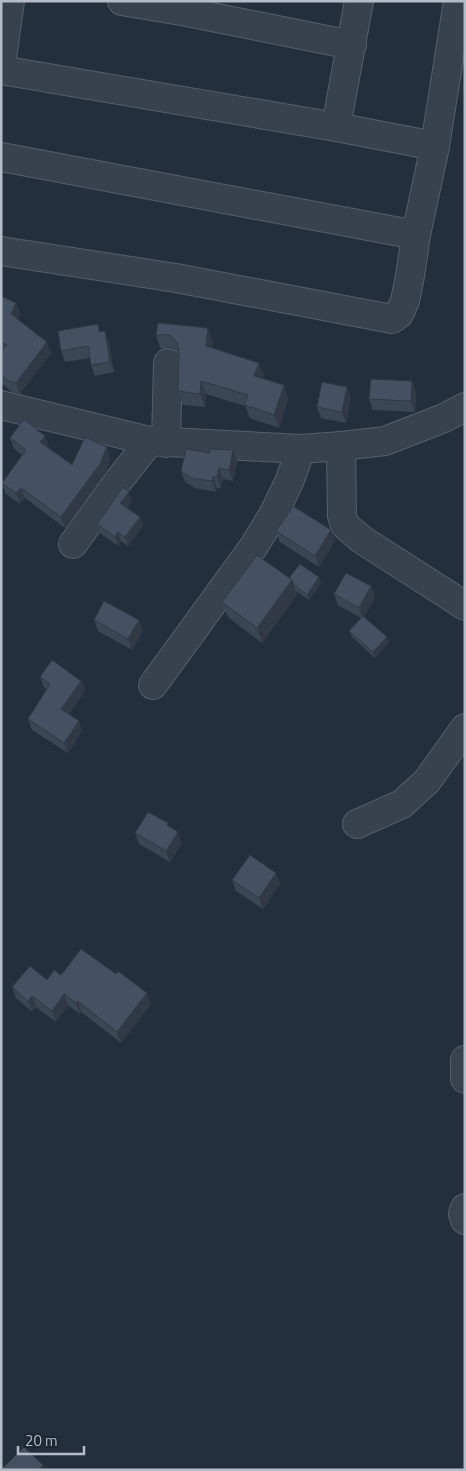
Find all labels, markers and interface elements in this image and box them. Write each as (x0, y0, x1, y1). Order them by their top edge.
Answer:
scale bar (18, 1424, 84, 1456)
text: 20 m (25, 1429, 58, 1452)

